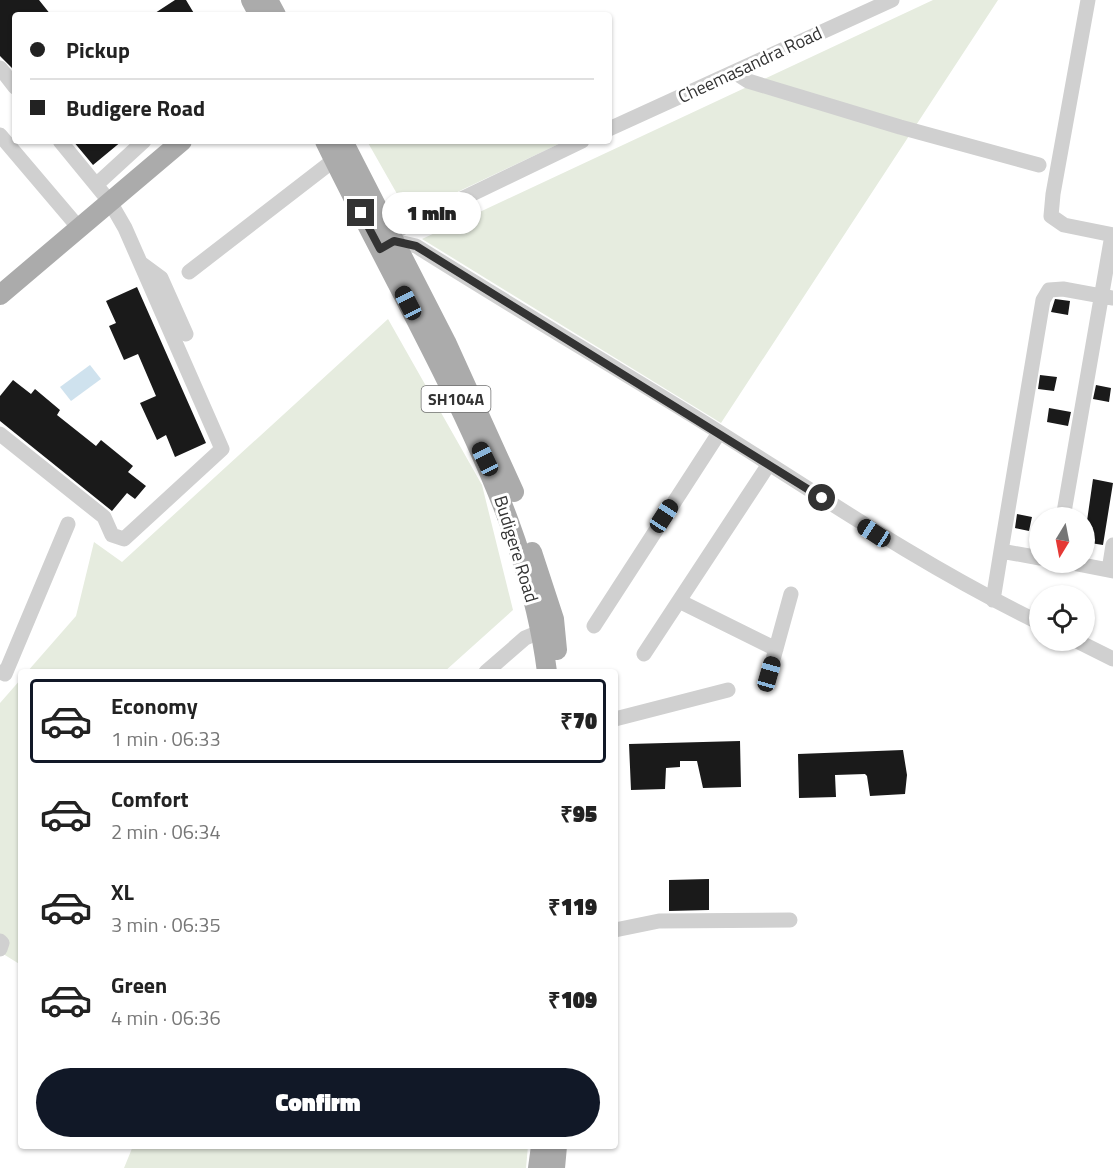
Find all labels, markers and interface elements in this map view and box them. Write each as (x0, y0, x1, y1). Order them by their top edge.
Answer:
street label: Cheemasandra Road (673, 19, 826, 110)
text: Pickup (66, 33, 130, 67)
text: Budigere Road (66, 91, 205, 125)
callout: 1 min (382, 192, 481, 234)
text: 1 min (407, 197, 456, 228)
route end (347, 199, 374, 226)
car (392, 283, 424, 323)
road number: SH104A (422, 386, 490, 412)
car (469, 439, 501, 479)
route start (808, 484, 835, 511)
street label: Budigere Road (487, 492, 546, 606)
car (647, 496, 681, 536)
north arrow (1029, 507, 1095, 573)
map controls (1029, 507, 1095, 651)
car (854, 516, 894, 550)
button: locate (1029, 585, 1095, 651)
car (755, 654, 783, 694)
text: Economy (111, 689, 198, 723)
icon: car (39, 694, 93, 748)
text: ₹70 (560, 704, 597, 738)
text: 1 min · 06:33 (111, 723, 221, 754)
text: Comfort (111, 782, 189, 816)
icon: car (39, 787, 93, 841)
text: ₹95 (560, 797, 597, 831)
text: 2 min · 06:34 (111, 816, 221, 847)
text: XL (111, 875, 134, 909)
icon: car (39, 880, 93, 934)
text: ₹119 (548, 890, 597, 924)
text: 3 min · 06:35 (111, 909, 221, 940)
text: Green (111, 968, 167, 1002)
icon: car (39, 973, 93, 1027)
text: ₹109 (548, 983, 597, 1017)
text: 4 min · 06:36 (111, 1002, 221, 1033)
button: Confirm (36, 1068, 600, 1137)

